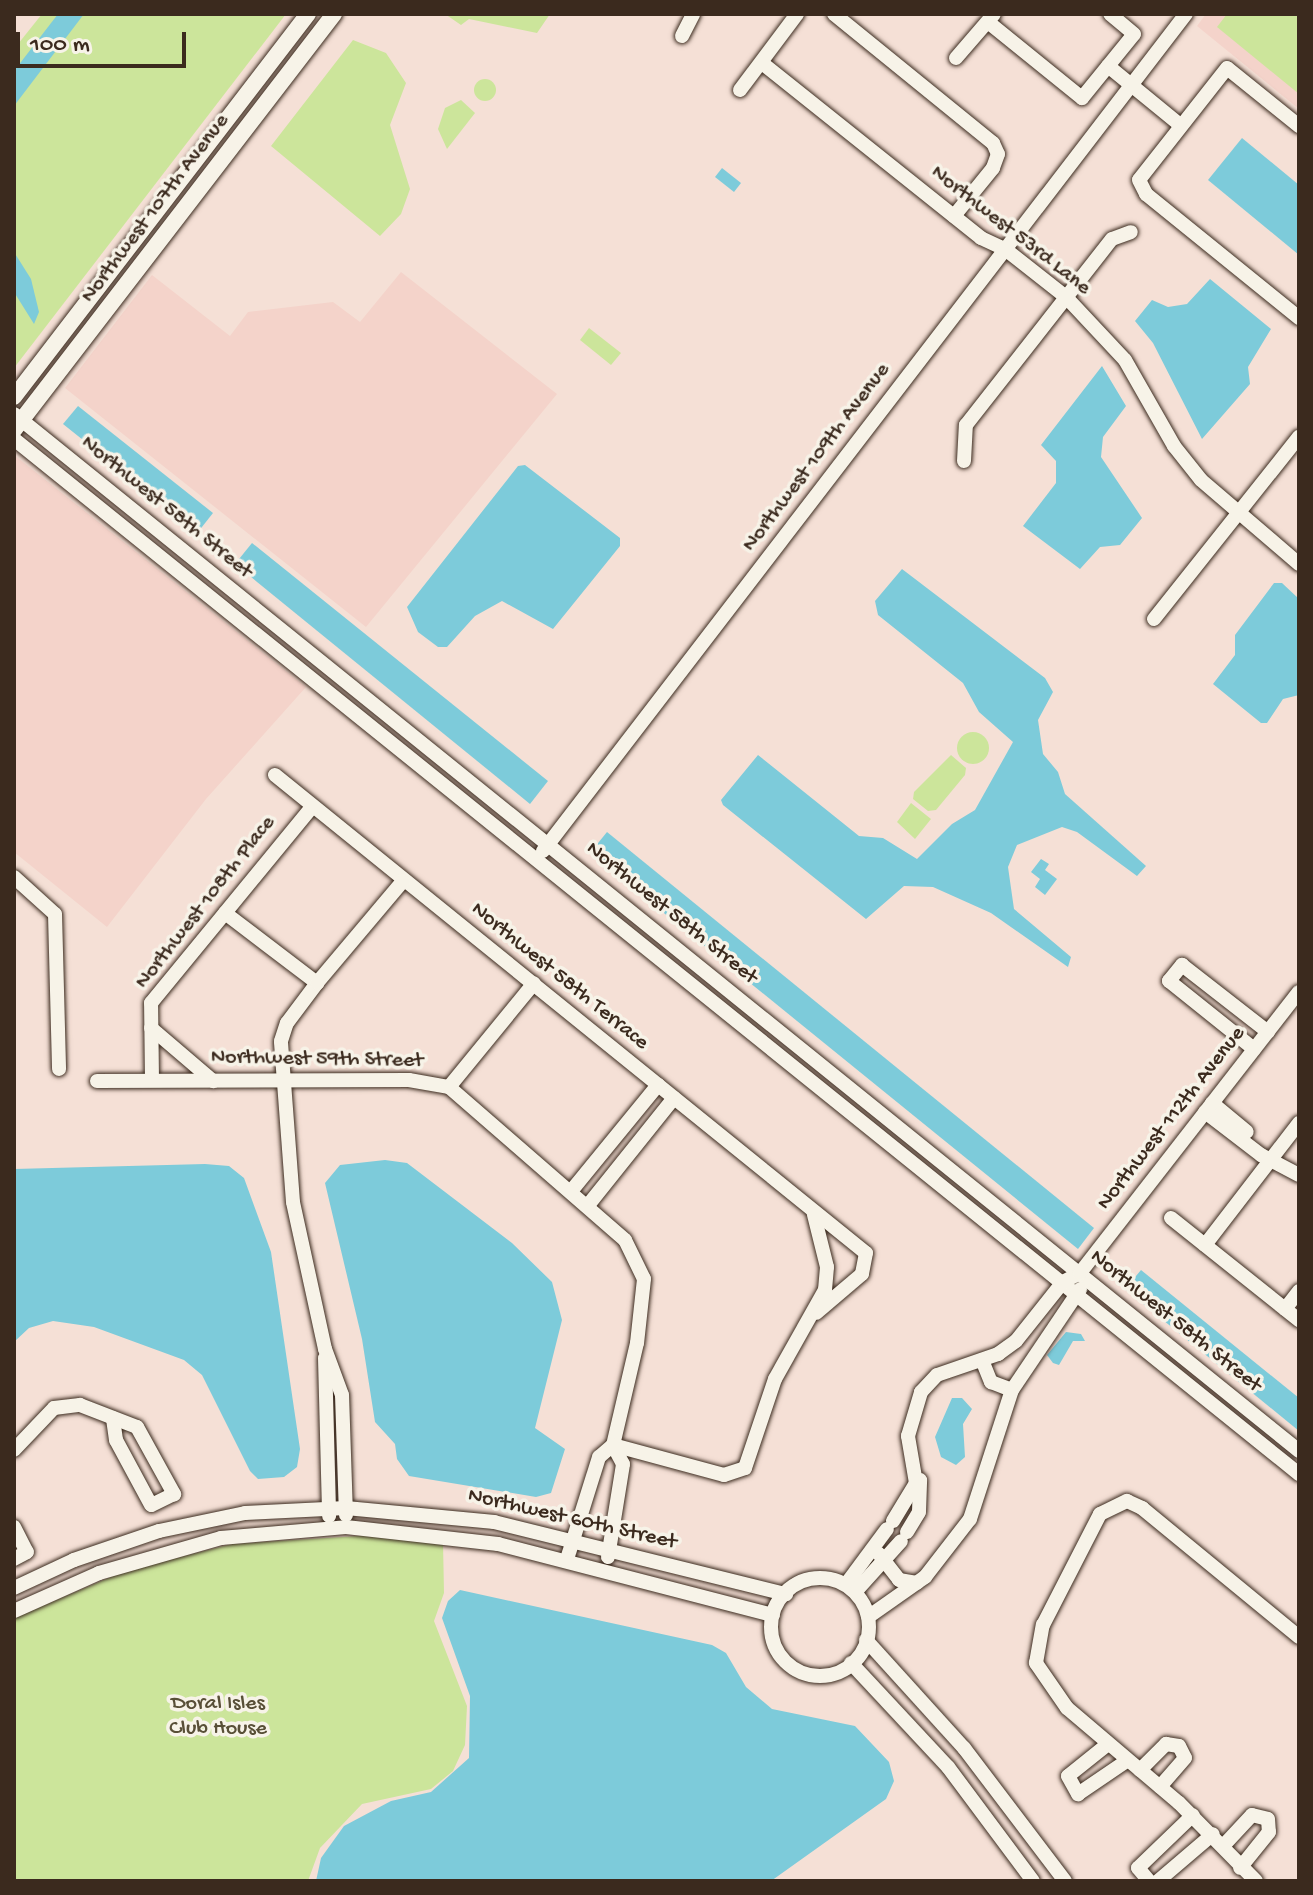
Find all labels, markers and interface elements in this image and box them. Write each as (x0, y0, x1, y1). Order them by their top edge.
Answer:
scale bar (20, 16, 190, 66)
text: 100 m (30, 31, 90, 60)
street label: Northwest 107th Avenue (76, 109, 236, 309)
street label: Northwest 53rd Lane (925, 160, 1095, 302)
street label: Northwest 109th Avenue (737, 358, 897, 558)
street label: Northwest 58th Street (75, 431, 257, 585)
street label: Northwest 108th Place (130, 811, 282, 995)
street label: Northwest 58th Street (580, 837, 762, 991)
street label: Northwest 58th Terrace (465, 897, 653, 1057)
street label: Northwest 112th Avenue (1092, 1022, 1252, 1216)
street label: Northwest 59th Street (211, 1045, 423, 1075)
street label: Northwest 58th Street (1084, 1245, 1266, 1399)
street label: Northwest 60th Street (465, 1483, 679, 1557)
park label: Doral Isles Club House (169, 1691, 267, 1742)

